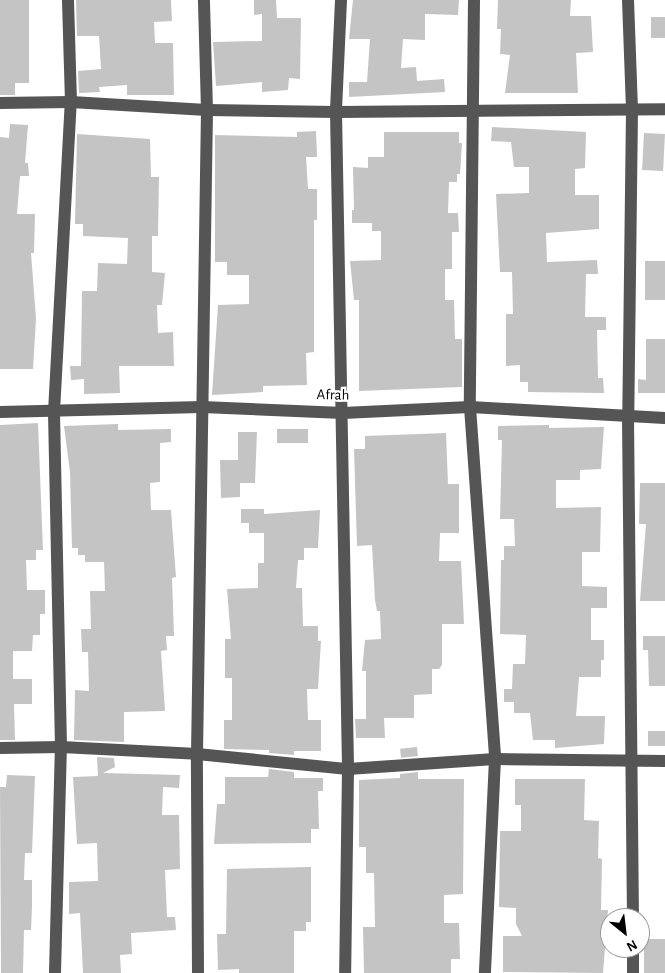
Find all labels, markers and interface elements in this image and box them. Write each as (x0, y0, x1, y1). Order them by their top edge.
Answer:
street label: Afrah (317, 386, 349, 404)
north arrow (600, 908, 650, 958)
text: N (624, 937, 639, 954)

